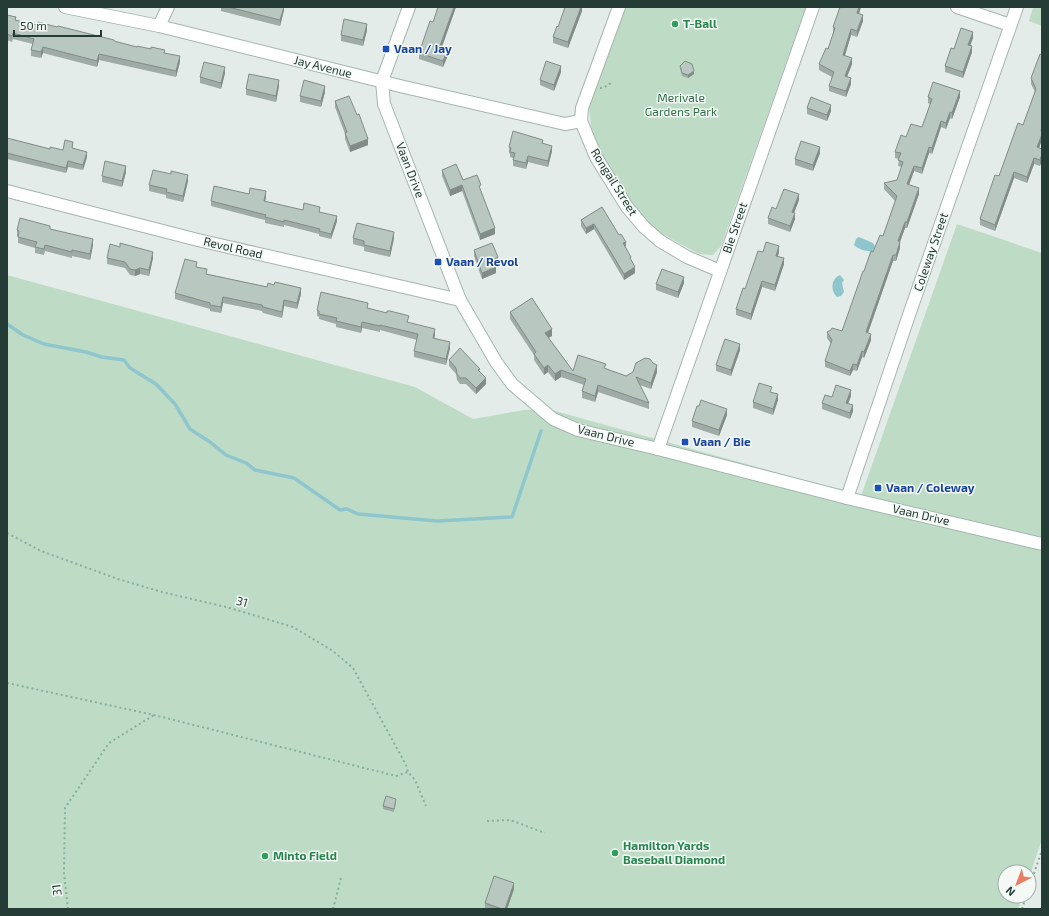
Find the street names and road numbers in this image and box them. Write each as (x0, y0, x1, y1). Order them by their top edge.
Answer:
street label: Jay Avenue (293, 52, 354, 80)
street label: Vaan Drive (394, 140, 428, 199)
street label: Rongail Street (589, 145, 641, 218)
street label: Bie Street (719, 200, 749, 255)
street label: Coleway Street (910, 210, 950, 293)
street label: Revol Road (202, 233, 264, 261)
street label: Vaan Drive (576, 421, 636, 449)
street label: Vaan Drive (891, 501, 951, 527)
street label: 31 (235, 593, 250, 609)
street label: 31 (48, 884, 64, 897)

